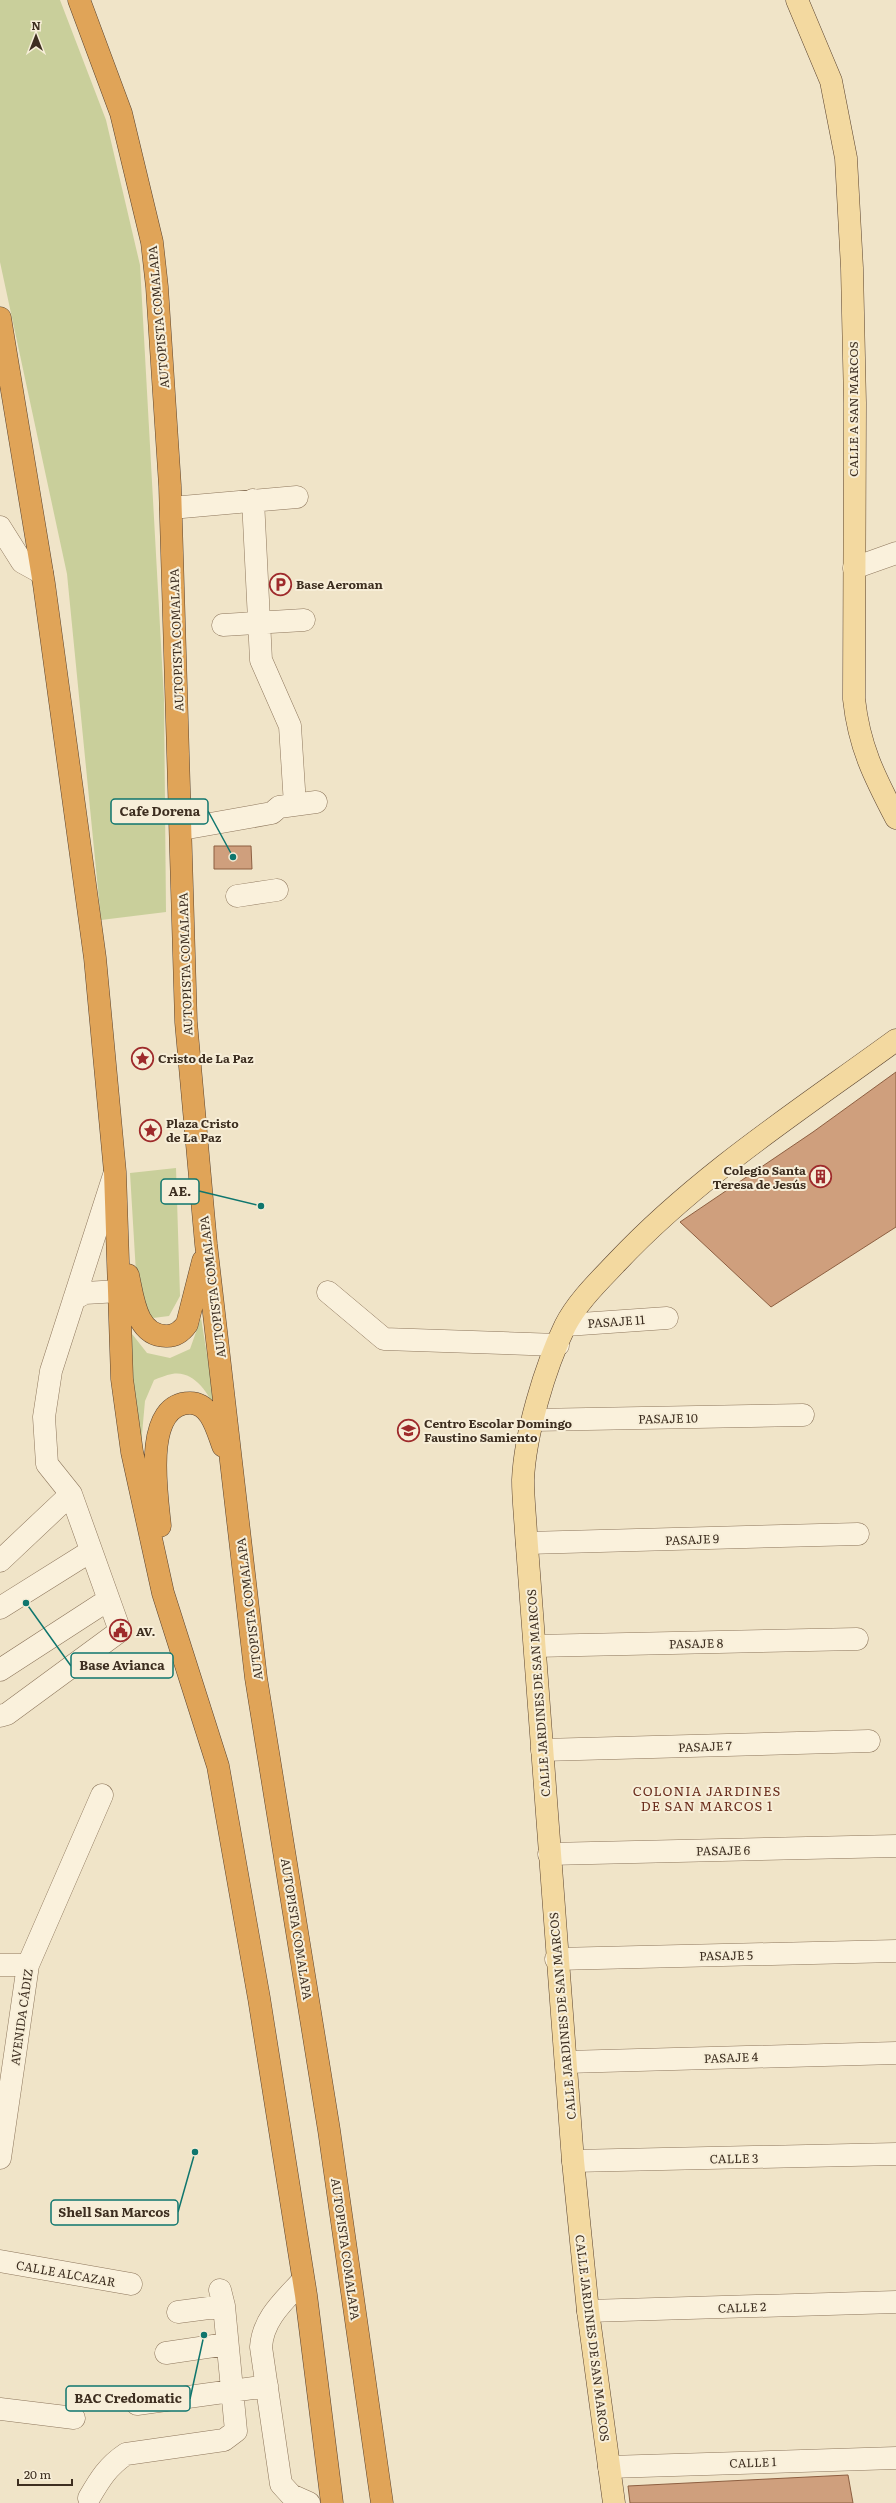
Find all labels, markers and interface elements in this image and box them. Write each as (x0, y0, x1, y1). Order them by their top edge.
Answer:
north arrow (16, 16, 56, 56)
text: N (31, 17, 41, 33)
street label: AUTOPISTA COMALAPA (143, 245, 173, 389)
street label: CALLE A SAN MARCOS (844, 341, 862, 477)
street label: AUTOPISTA COMALAPA (164, 568, 187, 712)
parking icon: Base Aeroman (268, 571, 294, 597)
place label: Base Aeroman (296, 575, 384, 593)
callout: Cafe Dorena (111, 799, 208, 824)
text: Cafe Dorena (120, 801, 201, 820)
street label: AUTOPISTA COMALAPA (173, 892, 196, 1036)
place icon: Cristo de La Paz (129, 1045, 155, 1071)
place label: Cristo de La Paz (158, 1049, 254, 1067)
place label: Plaza Cristo de La Paz (166, 1114, 239, 1146)
place icon: Plaza Cristo de La Paz (138, 1117, 164, 1143)
place label: Colegio Santa Teresa de Jesús (712, 1161, 806, 1193)
building icon: Colegio Santa Teresa de Jesús (808, 1164, 834, 1190)
callout: AE. (161, 1179, 199, 1204)
text: AE. (169, 1181, 191, 1200)
street label: AUTOPISTA COMALAPA (194, 1215, 230, 1359)
street label: PASAJE 11 (587, 1310, 645, 1332)
street label: PASAJE 10 (638, 1408, 698, 1428)
place label: Centro Escolar Domingo Faustino Samiento (424, 1414, 573, 1446)
school or university icon: Centro Escolar Domingo Faustino Samiento (395, 1417, 421, 1443)
street label: PASAJE 9 (665, 1529, 719, 1549)
street label: AUTOPISTA COMALAPA (231, 1537, 267, 1681)
street label: CALLE JARDINES DE SAN MARCOS (522, 1589, 554, 1797)
public building icon: AV. (107, 1618, 133, 1644)
place label: AV. (136, 1622, 155, 1640)
street label: PASAJE 8 (669, 1634, 724, 1652)
callout: Base Avianca (71, 1653, 173, 1678)
text: Base Avianca (79, 1655, 165, 1674)
street label: PASAJE 7 (678, 1736, 732, 1756)
district label: COLONIA JARDINES DE SAN MARCOS 1 (633, 1781, 781, 1815)
street label: PASAJE 6 (696, 1841, 751, 1859)
street label: AUTOPISTA COMALAPA (277, 1857, 317, 2001)
street label: CALLE JARDINES DE SAN MARCOS (544, 1912, 580, 2120)
street label: PASAJE 5 (699, 1946, 753, 1964)
street label: AVENIDA CÁDIZ (5, 1967, 37, 2067)
street label: PASAJE 4 (703, 2047, 759, 2067)
street label: CALLE 3 (709, 2149, 759, 2167)
street label: AUTOPISTA COMALAPA (327, 2177, 365, 2321)
callout: Shell San Marcos (51, 2200, 178, 2225)
text: Shell San Marcos (58, 2202, 170, 2221)
street label: CALLE JARDINES DE SAN MARCOS (571, 2234, 615, 2442)
street label: CALLE ALCAZAR (15, 2255, 118, 2291)
street label: CALLE 2 (718, 2297, 766, 2317)
callout: BAC Credomatic (66, 2386, 190, 2411)
text: BAC Credomatic (74, 2388, 182, 2407)
street label: CALLE 1 (729, 2452, 777, 2472)
scale bar (18, 2461, 72, 2487)
text: 20 m (24, 2465, 51, 2483)

